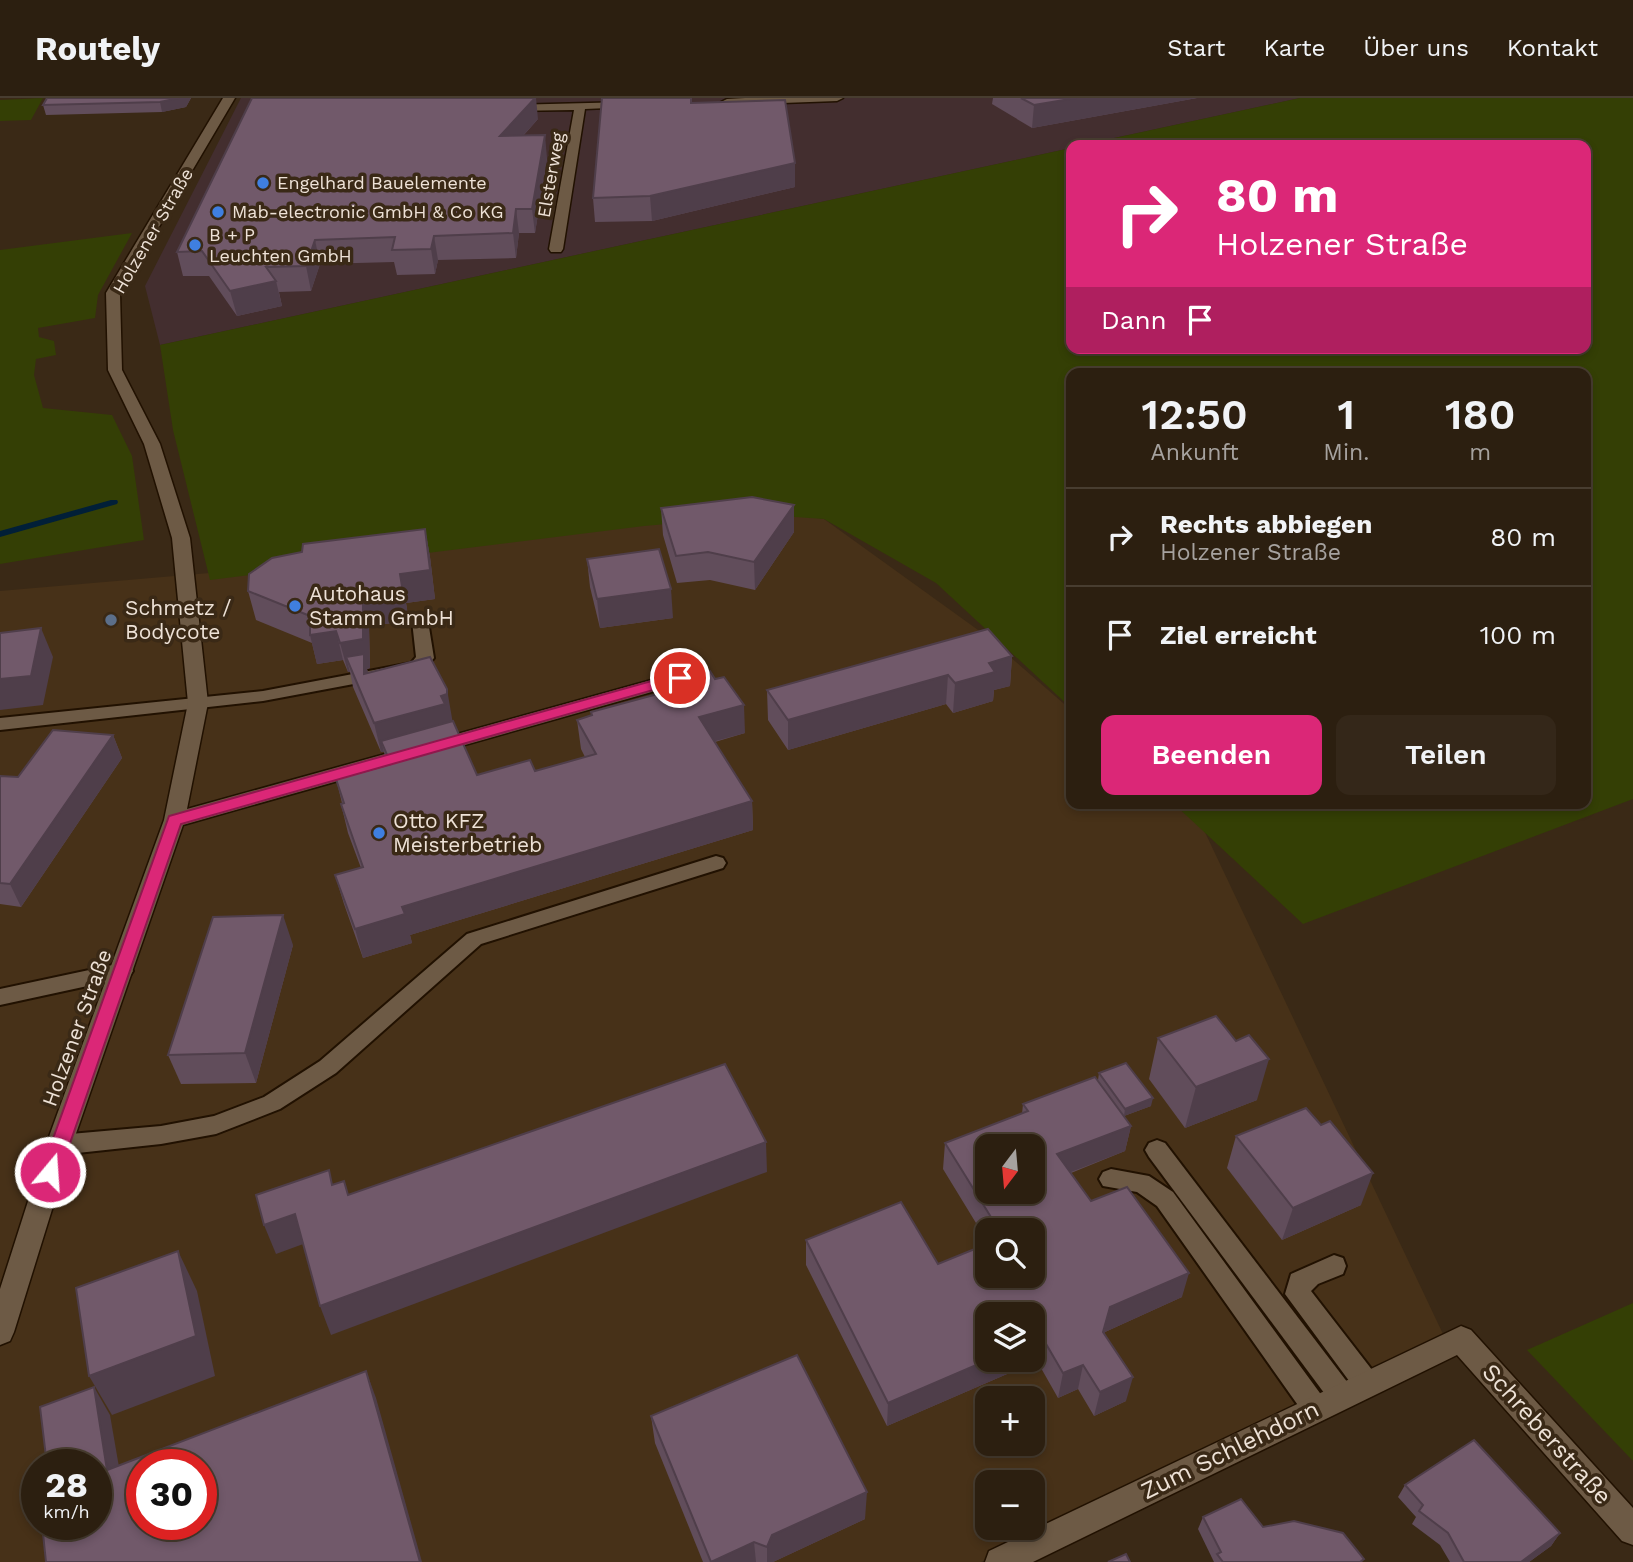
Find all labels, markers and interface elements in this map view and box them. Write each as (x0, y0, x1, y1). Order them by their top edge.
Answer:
text: Routely (35, 29, 160, 68)
text: Start (1167, 34, 1225, 62)
text: Karte (1263, 34, 1325, 62)
text: Über uns (1363, 34, 1469, 62)
text: Kontakt (1507, 34, 1598, 62)
street label: Elsterweg (533, 130, 568, 219)
street label: Holzener Straße (108, 164, 197, 297)
text: 80 m (1216, 166, 1338, 224)
icon: right (1101, 168, 1192, 259)
place label: Engelhard Bauelemente (277, 172, 487, 193)
marker: Engelhard Bauelemente (255, 175, 271, 191)
place label: Mab-electronic GmbH & Co KG (232, 201, 503, 222)
marker: Mab-electronic GmbH & Co KG (210, 204, 226, 220)
place label: B + P Leuchten GmbH (209, 224, 352, 266)
text: Holzener Straße (1216, 225, 1468, 263)
marker: B + P Leuchten GmbH (187, 237, 203, 253)
icon: arrive (1181, 301, 1219, 339)
text: Dann (1101, 305, 1167, 335)
text: 12:50 (1142, 390, 1248, 439)
text: 1 (1338, 390, 1355, 439)
text: 180 (1445, 390, 1515, 439)
text: Ankunft (1151, 439, 1239, 466)
text: Min. (1323, 439, 1369, 466)
text: m (1469, 439, 1491, 466)
text: Rechts abbiegen (1160, 509, 1372, 539)
icon: right (1101, 518, 1139, 556)
text: 80 m (1490, 522, 1556, 552)
text: Holzener Straße (1160, 539, 1341, 566)
place label: Autohaus Stamm GmbH (309, 581, 454, 630)
place label: Schmetz / Bodycote (125, 595, 231, 644)
marker: Autohaus Stamm GmbH (287, 598, 303, 614)
marker: Schmetz / Bodycote (103, 612, 119, 628)
icon: arrive (1101, 616, 1139, 654)
text: Ziel erreicht (1160, 620, 1317, 650)
text: 100 m (1480, 620, 1556, 650)
pin (650, 648, 710, 708)
icon: arrive (661, 659, 699, 697)
button: Beenden (1101, 715, 1322, 795)
button: Teilen (1336, 715, 1556, 795)
place label: Otto KFZ Meisterbetrieb (393, 808, 542, 857)
marker: Otto KFZ Meisterbetrieb (371, 825, 387, 841)
street label: Holzener Straße (37, 946, 117, 1110)
north arrow (975, 1134, 1045, 1204)
map controls (975, 1134, 1045, 1540)
position arrow (13, 1135, 87, 1209)
button: search (975, 1218, 1045, 1288)
button: layers (975, 1302, 1045, 1372)
street label: Schreberstraße (1477, 1358, 1617, 1510)
button: + (975, 1386, 1045, 1456)
street label: Zum Schlehdorn (1137, 1395, 1323, 1505)
speed limit sign: 30 (126, 1449, 217, 1540)
text: 28 (45, 1464, 88, 1506)
button: − (975, 1470, 1045, 1540)
text: km/h (43, 1501, 90, 1522)

